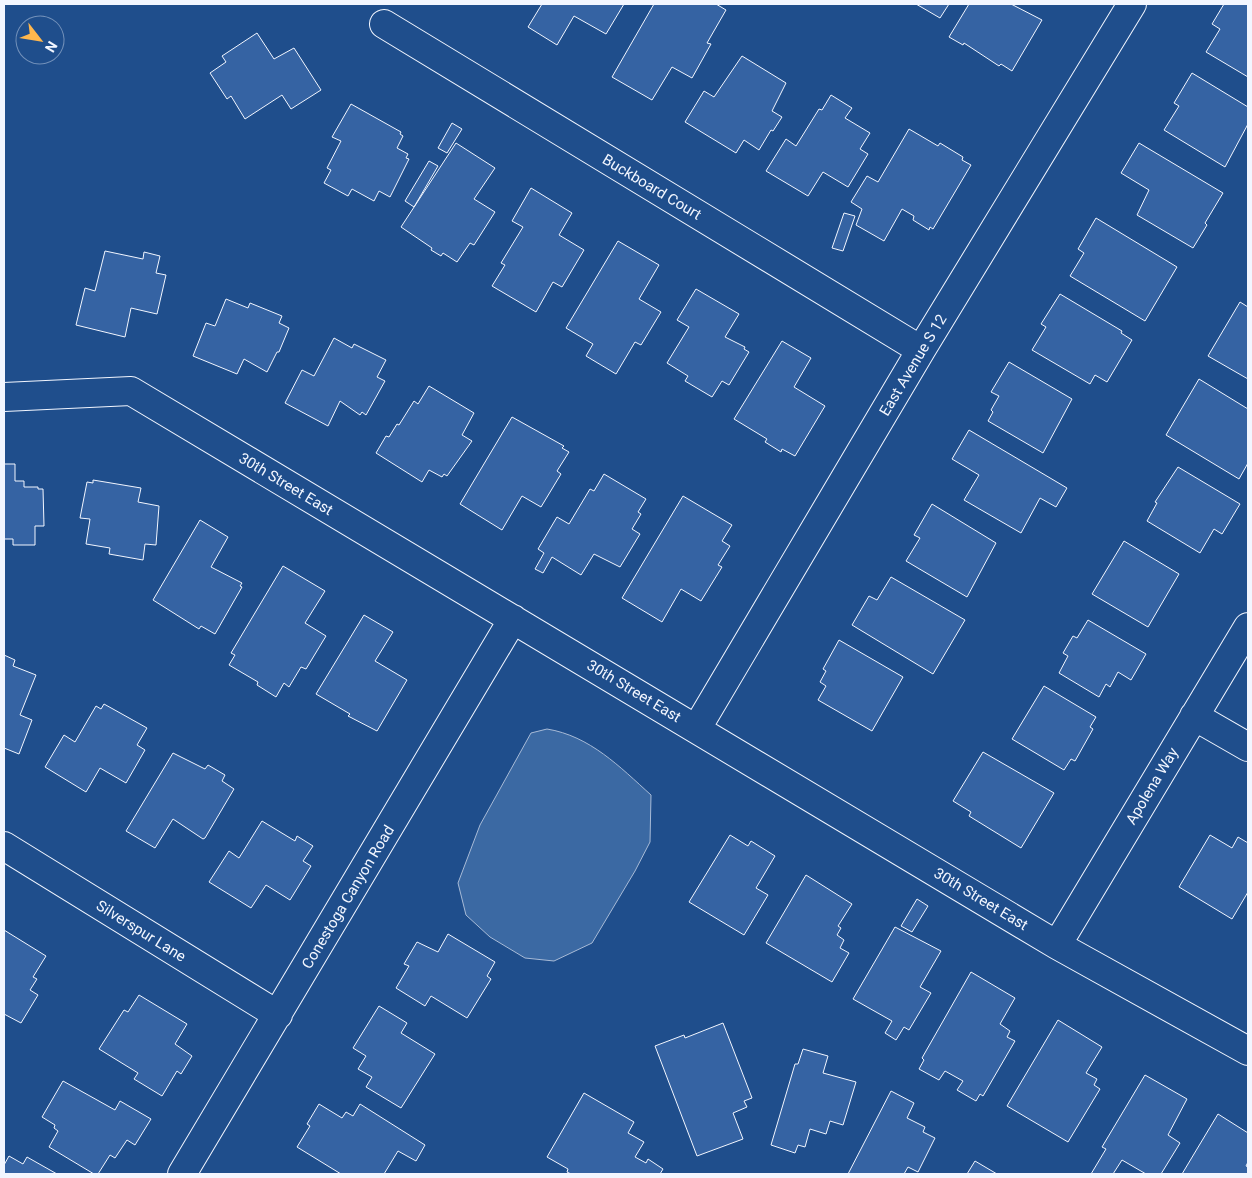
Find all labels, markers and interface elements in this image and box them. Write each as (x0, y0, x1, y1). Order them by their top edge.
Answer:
north arrow (15, 15, 65, 65)
text: N (42, 38, 61, 55)
street label: Buckboard Court (599, 150, 705, 224)
street label: East Avenue S 12 (876, 311, 950, 419)
street label: 30th Street East (236, 449, 336, 519)
street label: 30th Street East (584, 656, 684, 726)
street label: Apolena Way (1122, 744, 1182, 828)
street label: Conestoga Canyon Road (298, 822, 398, 972)
street label: 30th Street East (931, 864, 1031, 934)
street label: Silverspur Lane (93, 896, 189, 966)

